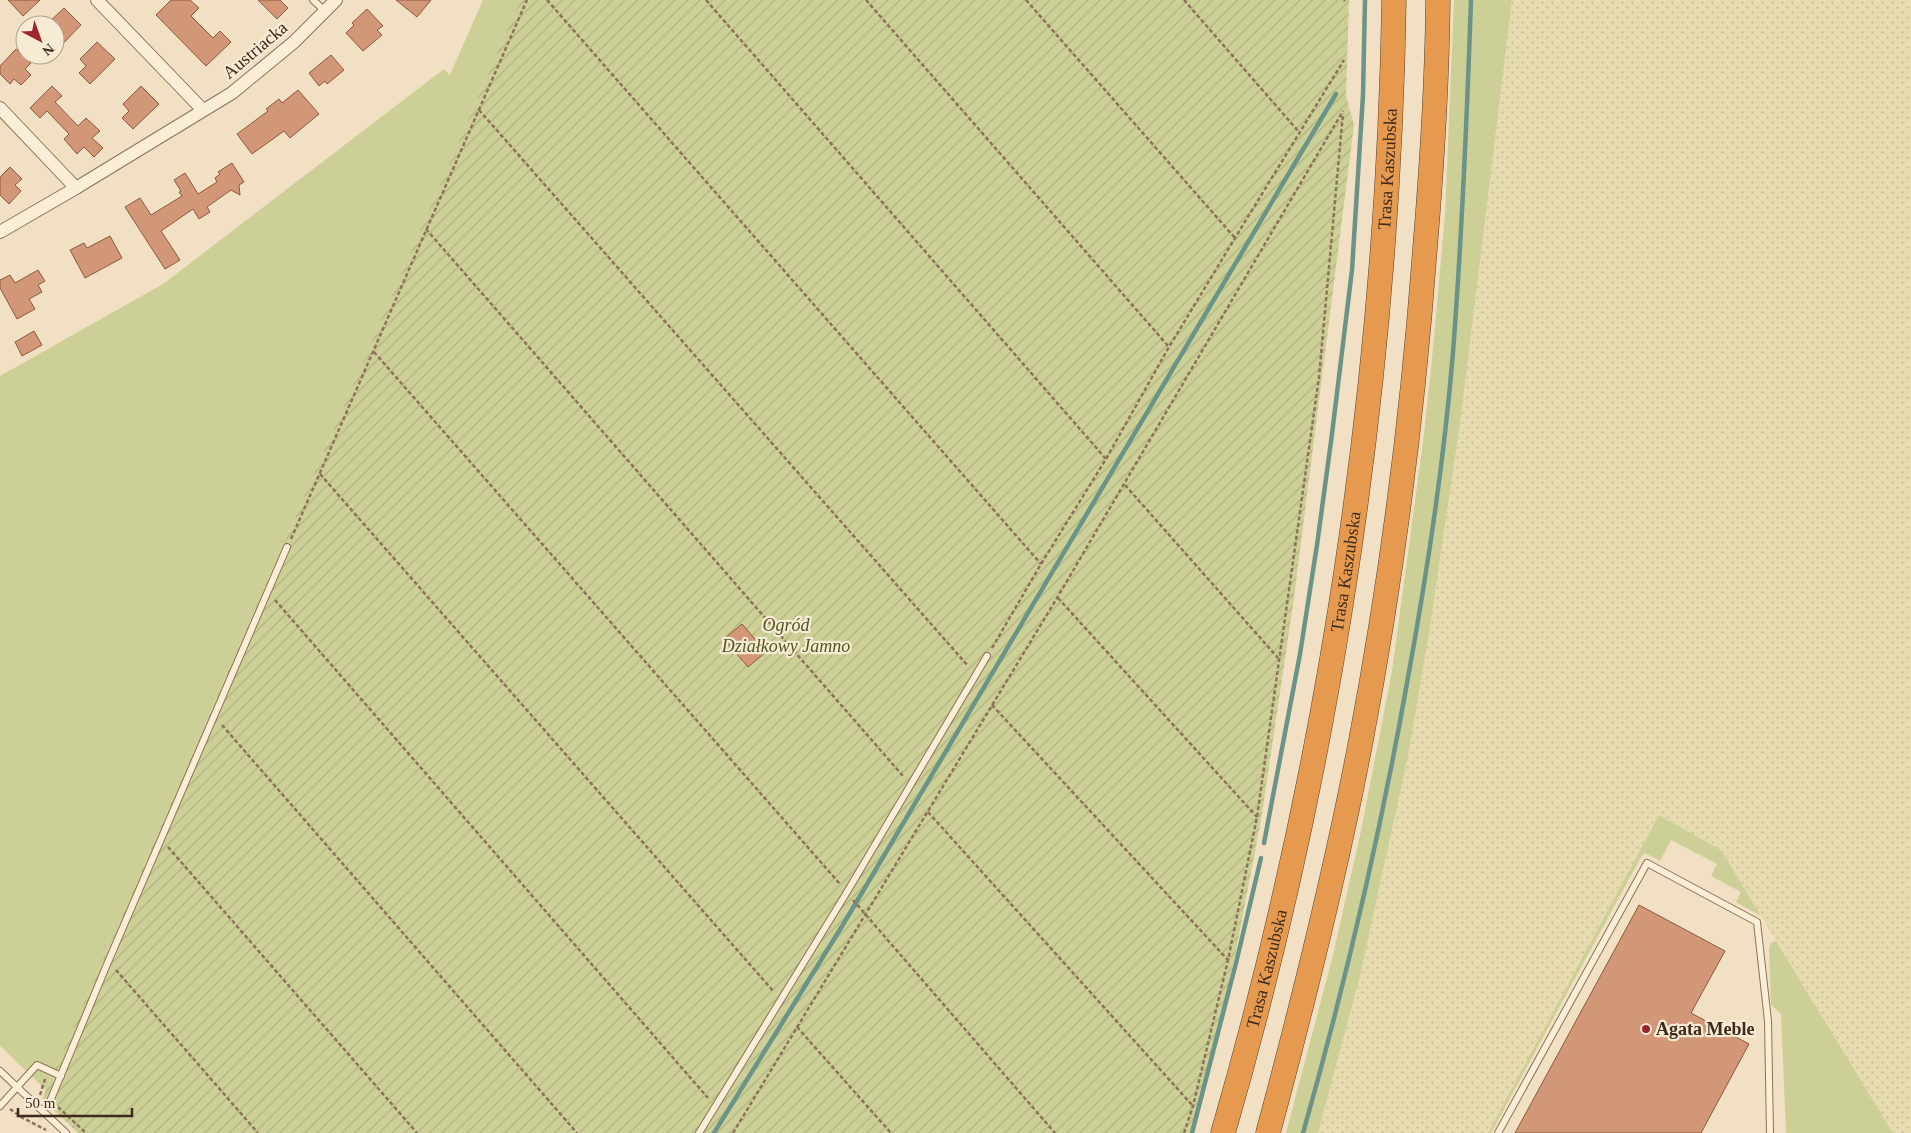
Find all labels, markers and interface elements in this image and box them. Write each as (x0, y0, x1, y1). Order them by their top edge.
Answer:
north arrow (15, 15, 65, 65)
street label: Austriacka (219, 17, 291, 83)
text: N (39, 40, 57, 58)
street label: Trasa Kaszubska (1374, 108, 1401, 231)
street label: Trasa Kaszubska (1327, 510, 1365, 634)
park label: Ogród Działkowy Jamno (721, 615, 850, 656)
street label: Trasa Kaszubska (1242, 907, 1291, 1030)
place label: Agata Meble (1656, 1019, 1754, 1039)
marker: Agata Meble (1640, 1023, 1652, 1035)
scale bar (18, 1086, 131, 1118)
text: 50 m (25, 1095, 56, 1111)

